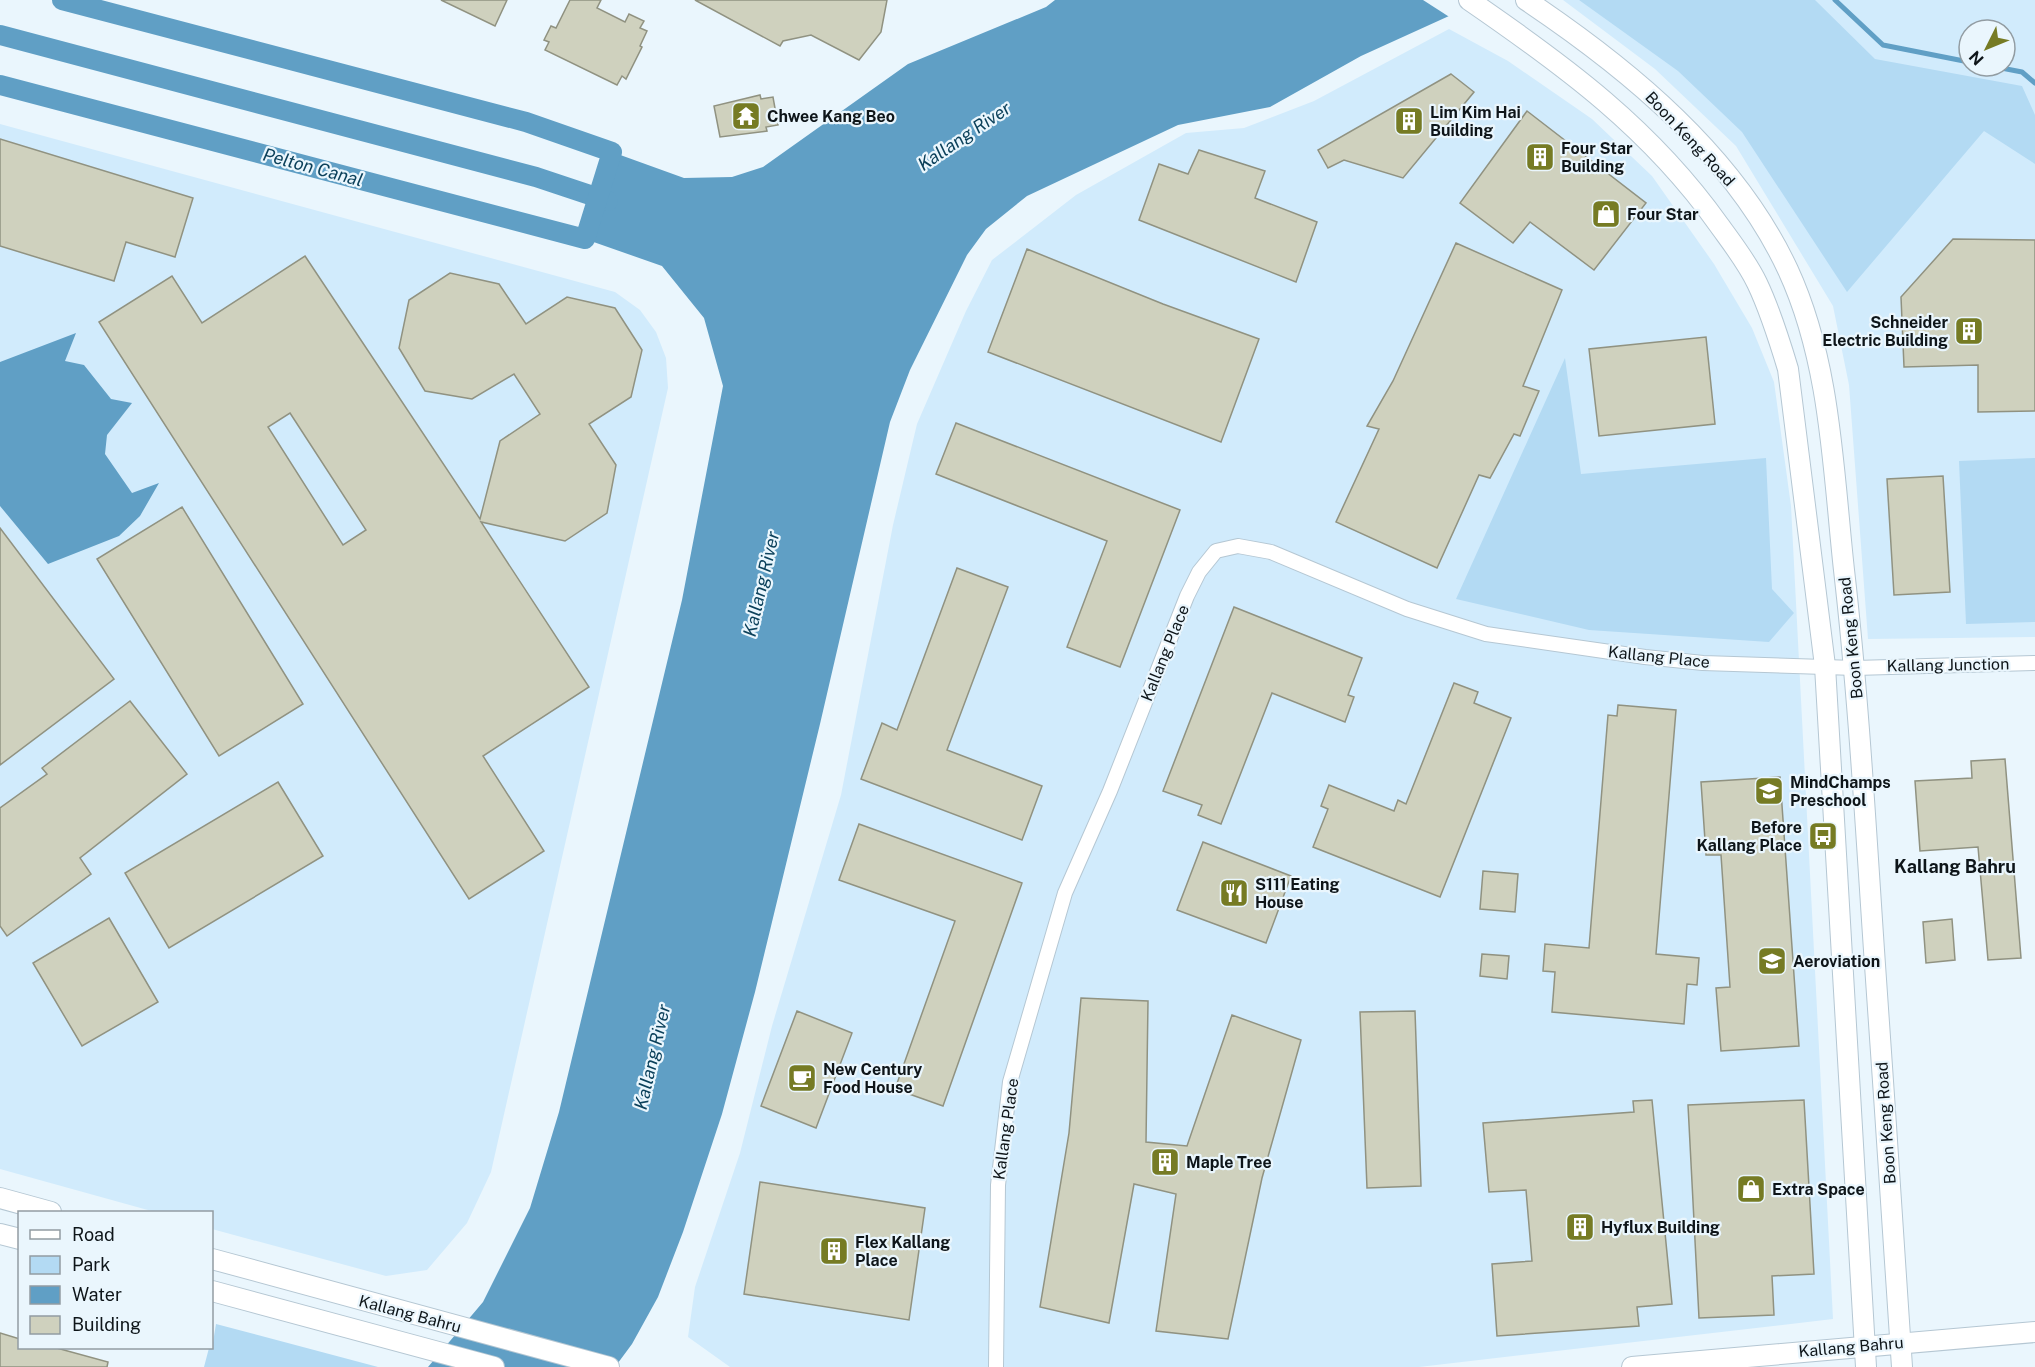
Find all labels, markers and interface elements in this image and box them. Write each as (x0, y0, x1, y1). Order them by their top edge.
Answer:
north arrow (1957, 18, 2017, 78)
text: N (1965, 47, 1988, 69)
street label: Boon Keng Road (1641, 88, 1739, 190)
water label: Kallang River (914, 97, 1015, 175)
temple icon: Chwee Kang Beo (730, 100, 762, 132)
place label: Lim Kim Hai Building (1430, 103, 1521, 140)
building icon: Lim Kim Hai Building (1393, 105, 1425, 137)
place label: Chwee Kang Beo (767, 107, 895, 126)
place label: Four Star Building (1561, 139, 1633, 176)
building icon: Four Star Building (1524, 141, 1556, 173)
water label: Pelton Canal (261, 144, 365, 190)
shop icon: Four Star (1590, 198, 1622, 230)
place label: Four Star (1627, 205, 1699, 224)
place label: Schneider Electric Building (1822, 313, 1948, 350)
building icon: Schneider Electric Building (1953, 315, 1985, 347)
water label: Kallang River (739, 529, 783, 639)
street label: Boon Keng Road (1835, 576, 1867, 700)
street label: Kallang Place (1137, 602, 1193, 704)
street label: Kallang Place (1607, 642, 1711, 672)
street label: Kallang Junction (1887, 654, 2009, 676)
place label: MindChamps Preschool (1790, 773, 1891, 810)
school or university icon: MindChamps Preschool (1753, 775, 1785, 807)
place label: Before Kallang Place (1697, 818, 1802, 855)
bus stop icon: Before Kallang Place (1807, 820, 1839, 852)
district label: Kallang Bahru (1894, 856, 2016, 877)
place label: S111 Eating House (1255, 875, 1340, 912)
restaurant icon: S111 Eating House (1218, 877, 1250, 909)
school or university icon: Aeroviation (1756, 945, 1788, 977)
place label: Aeroviation (1793, 952, 1880, 971)
water label: Kallang River (630, 1002, 674, 1112)
place label: New Century Food House (823, 1060, 922, 1097)
street label: Boon Keng Road (1872, 1061, 1900, 1185)
cafe icon: New Century Food House (786, 1062, 818, 1094)
street label: Kallang Place (989, 1077, 1023, 1181)
building icon: Maple Tree (1149, 1146, 1181, 1178)
place label: Maple Tree (1186, 1153, 1272, 1172)
shop icon: Extra Space (1735, 1173, 1767, 1205)
place label: Extra Space (1772, 1180, 1865, 1199)
legend (18, 1211, 213, 1349)
building icon: Hyflux Building (1564, 1211, 1596, 1243)
place label: Hyflux Building (1601, 1218, 1720, 1237)
text: Road (72, 1224, 115, 1245)
place label: Flex Kallang Place (855, 1233, 950, 1270)
building icon: Flex Kallang Place (818, 1235, 850, 1267)
text: Park (72, 1254, 110, 1275)
text: Water (72, 1284, 122, 1305)
street label: Kallang Bahru (357, 1291, 463, 1337)
text: Building (72, 1314, 141, 1335)
street label: Kallang Bahru (1798, 1333, 1904, 1361)

